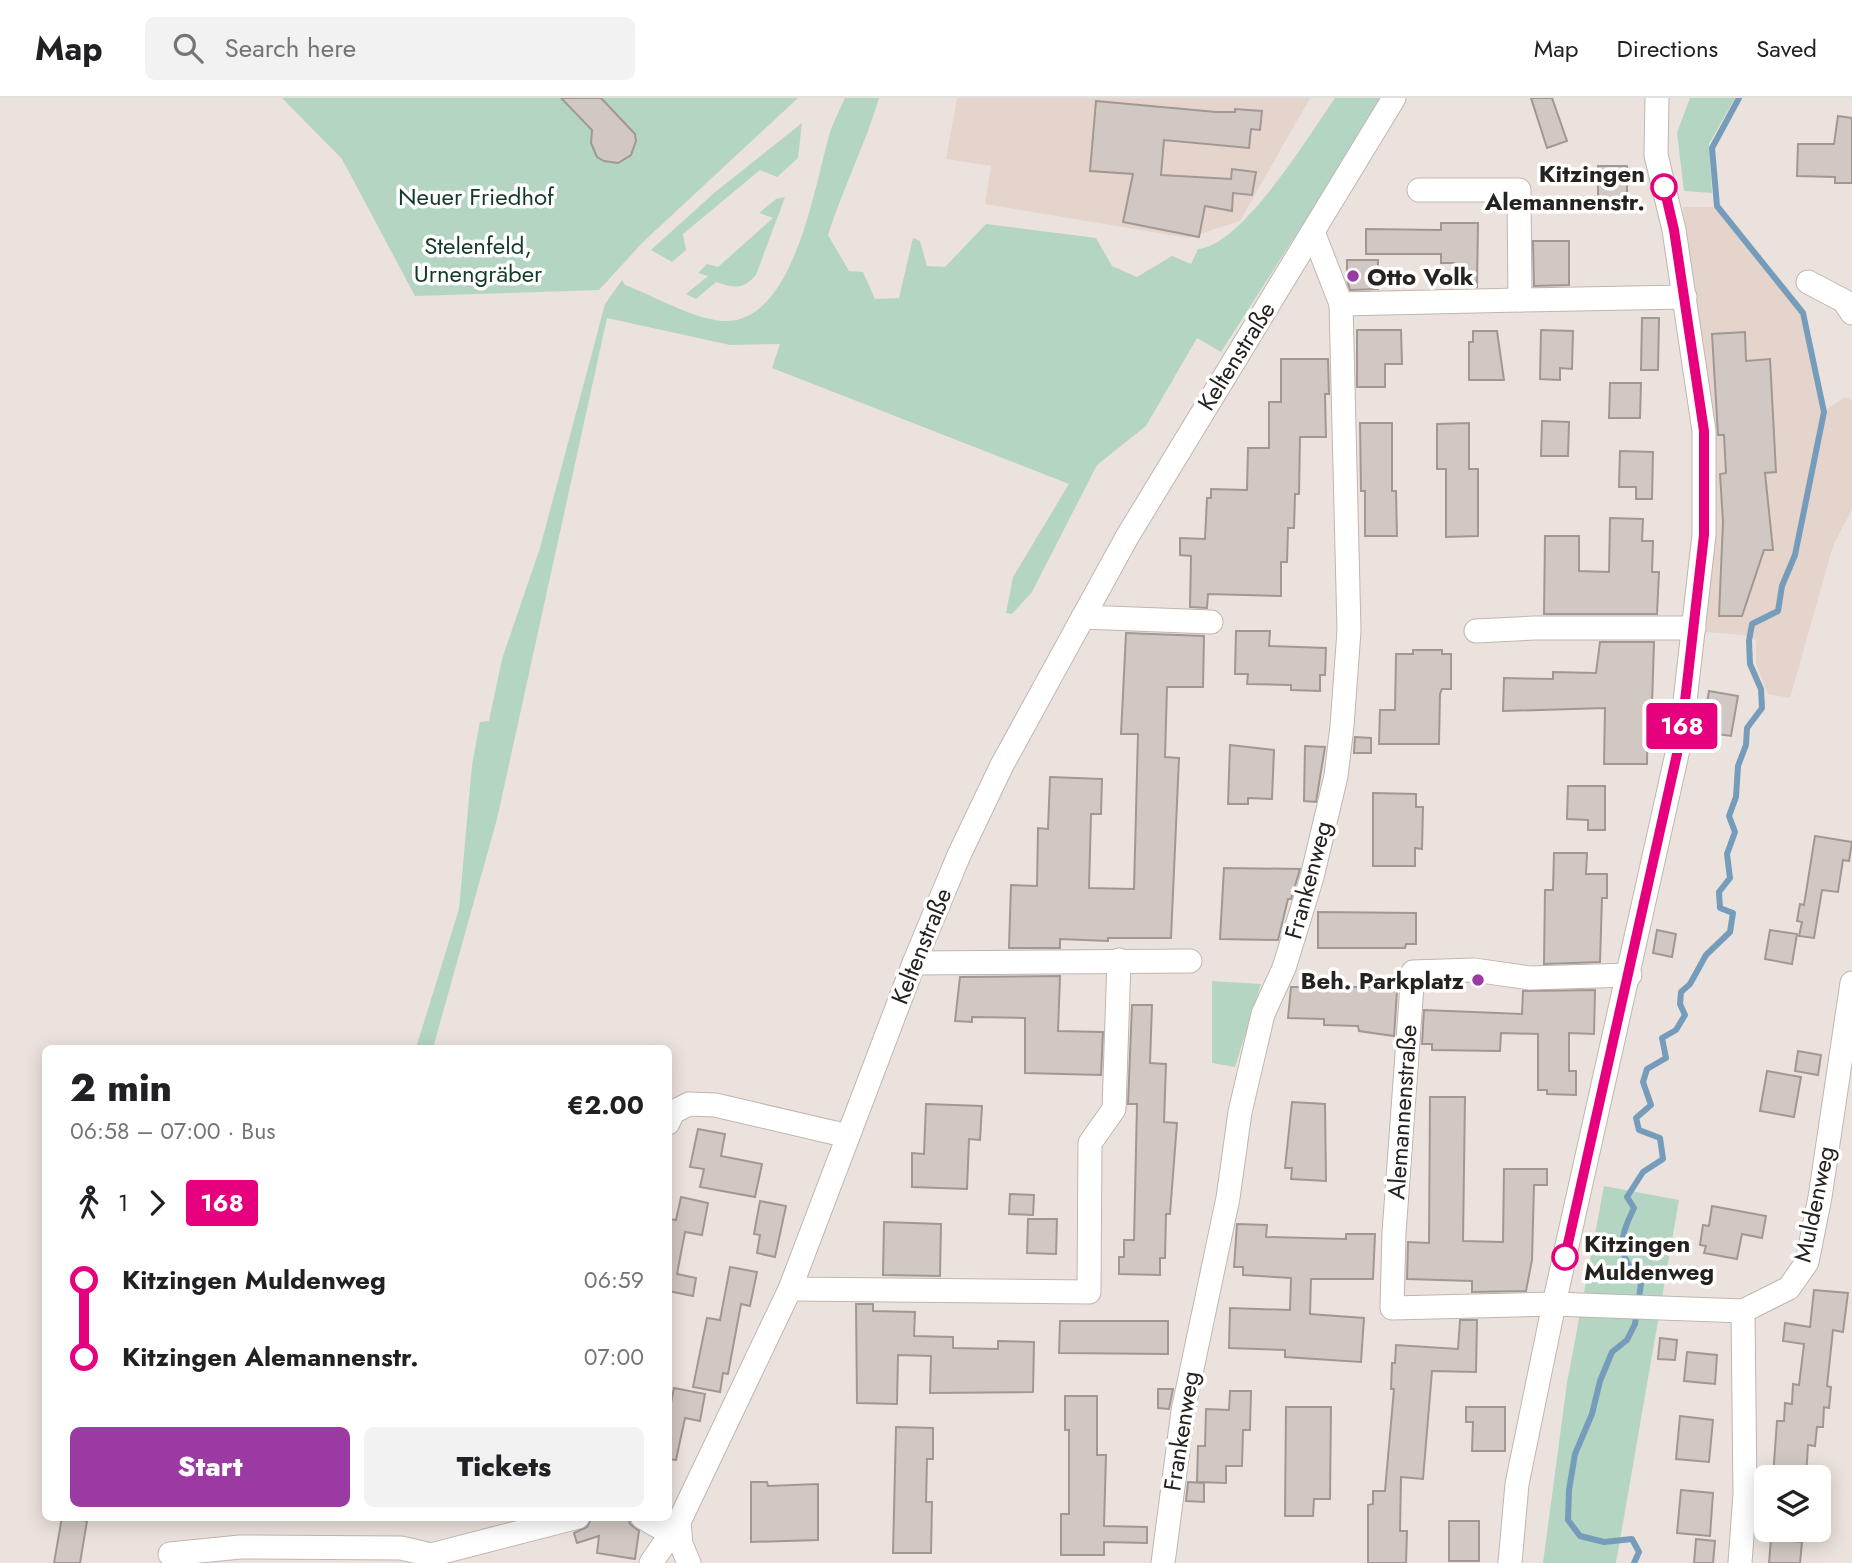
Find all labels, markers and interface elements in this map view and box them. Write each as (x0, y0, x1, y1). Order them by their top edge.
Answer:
search box (145, 17, 635, 80)
text: Map (35, 25, 103, 72)
icon: search (169, 29, 207, 67)
text: Search here (225, 29, 356, 67)
text: Map (1534, 31, 1579, 66)
text: Directions (1617, 31, 1718, 66)
text: Saved (1756, 31, 1817, 66)
place label: Kitzingen Alemannenstr. (1484, 156, 1645, 219)
marker: Kitzingen Alemannenstr. (1651, 174, 1677, 200)
park label: Neuer Friedhof (398, 179, 555, 214)
park label: Stelenfeld, Urnengräber (414, 228, 543, 291)
place label: Otto Volk (1367, 259, 1474, 294)
marker: Otto Volk (1345, 268, 1361, 284)
street label: Keltenstraße (1189, 295, 1283, 417)
line badge: 168 (1642, 703, 1722, 749)
text: 168 (1660, 708, 1704, 743)
street label: Frankenweg (1275, 817, 1341, 943)
street label: Keltenstraße (882, 883, 960, 1009)
place label: Beh. Parkplatz (1300, 963, 1464, 998)
marker: Beh. Parkplatz (1470, 972, 1486, 988)
street label: Alemannenstraße (1378, 1023, 1426, 1201)
text: 2 min (70, 1060, 172, 1115)
text: €2.00 (567, 1086, 644, 1124)
text: 06:58 – 07:00 · Bus (70, 1114, 276, 1148)
street label: Muldenweg (1785, 1143, 1843, 1265)
icon: walk (70, 1184, 108, 1222)
icon: forward (138, 1184, 176, 1222)
text: 168 (200, 1185, 244, 1220)
text: 1 (118, 1186, 128, 1220)
place label: Kitzingen Muldenweg (1584, 1226, 1714, 1289)
marker: Kitzingen Muldenweg (1552, 1244, 1578, 1270)
text: Kitzingen Muldenweg (122, 1261, 386, 1299)
text: 06:59 (584, 1263, 644, 1297)
text: Kitzingen Alemannenstr. (122, 1338, 419, 1376)
text: 07:00 (584, 1340, 644, 1374)
street label: Frankenweg (1154, 1369, 1208, 1493)
button: Start (70, 1427, 350, 1507)
button: Tickets (364, 1427, 644, 1507)
map controls (1754, 1465, 1831, 1542)
button: layers (1754, 1465, 1831, 1542)

